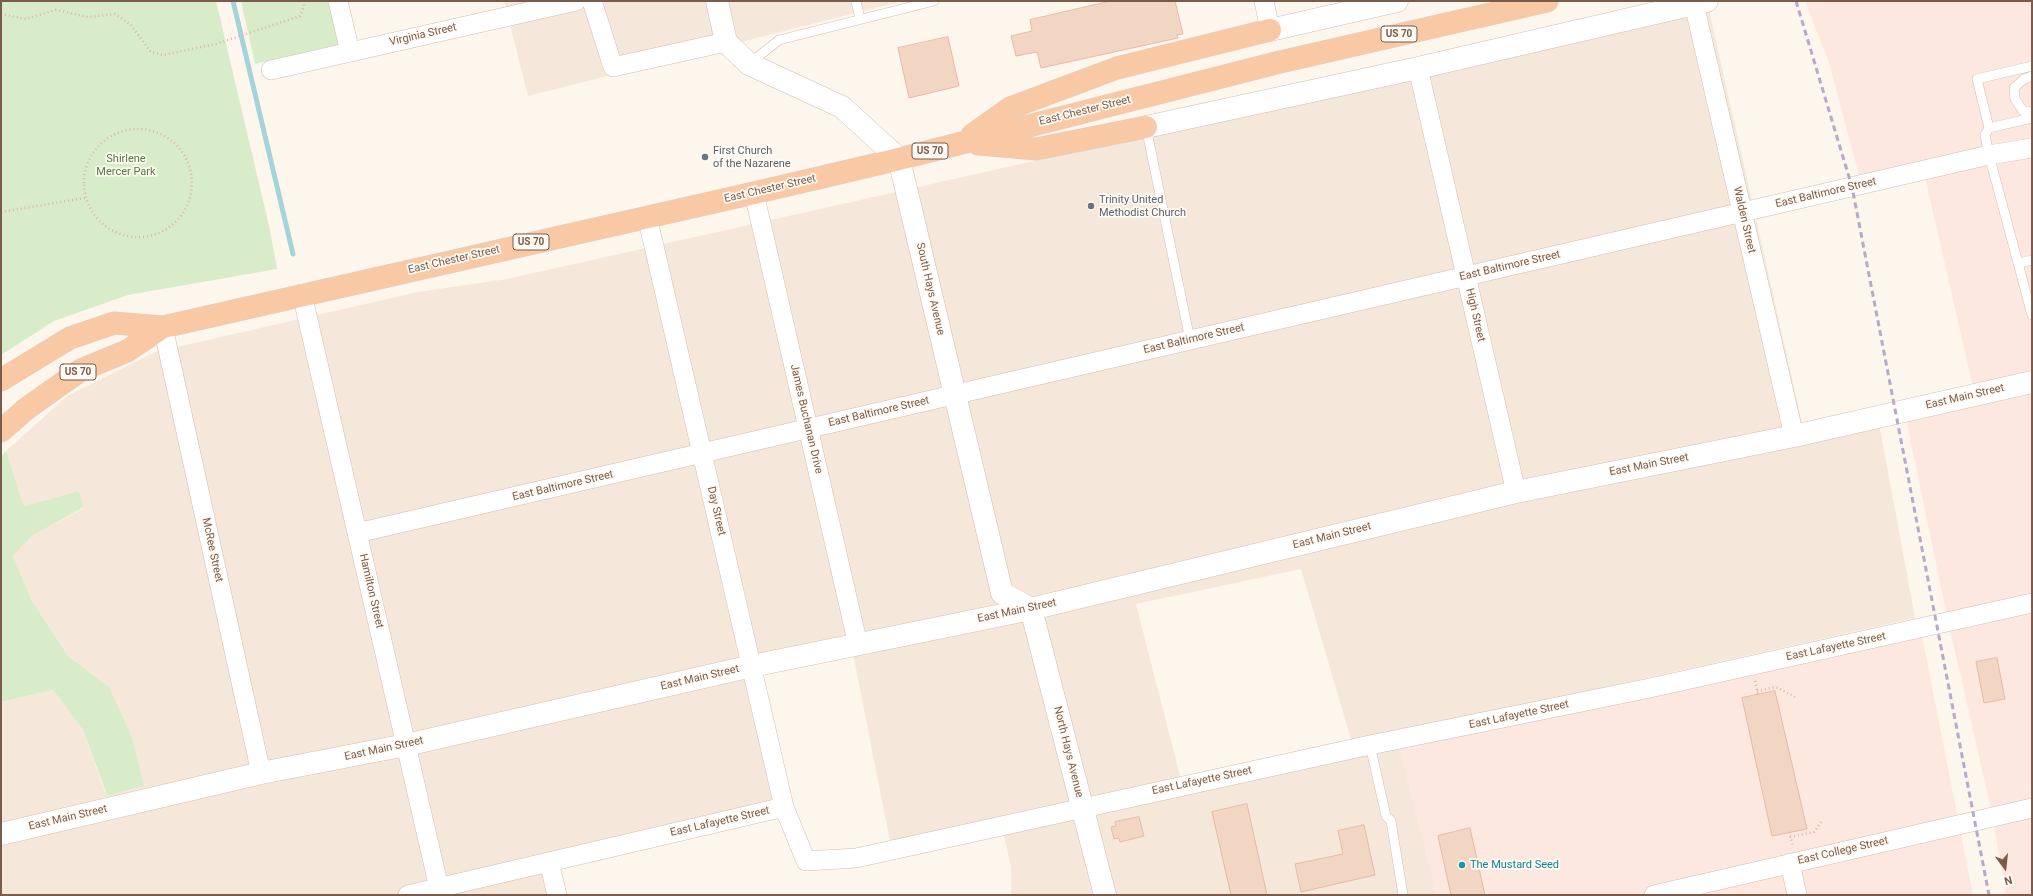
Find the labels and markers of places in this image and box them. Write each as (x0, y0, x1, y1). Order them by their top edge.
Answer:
place label: First Church of the Nazarene (713, 144, 791, 170)
marker: First Church of the Nazarene (700, 152, 710, 162)
place label: Trinity United Methodist Church (1099, 193, 1186, 219)
marker: Trinity United Methodist Church (1086, 201, 1096, 211)
place label: The Mustard Seed (1470, 858, 1559, 872)
marker: The Mustard Seed (1457, 860, 1467, 870)

